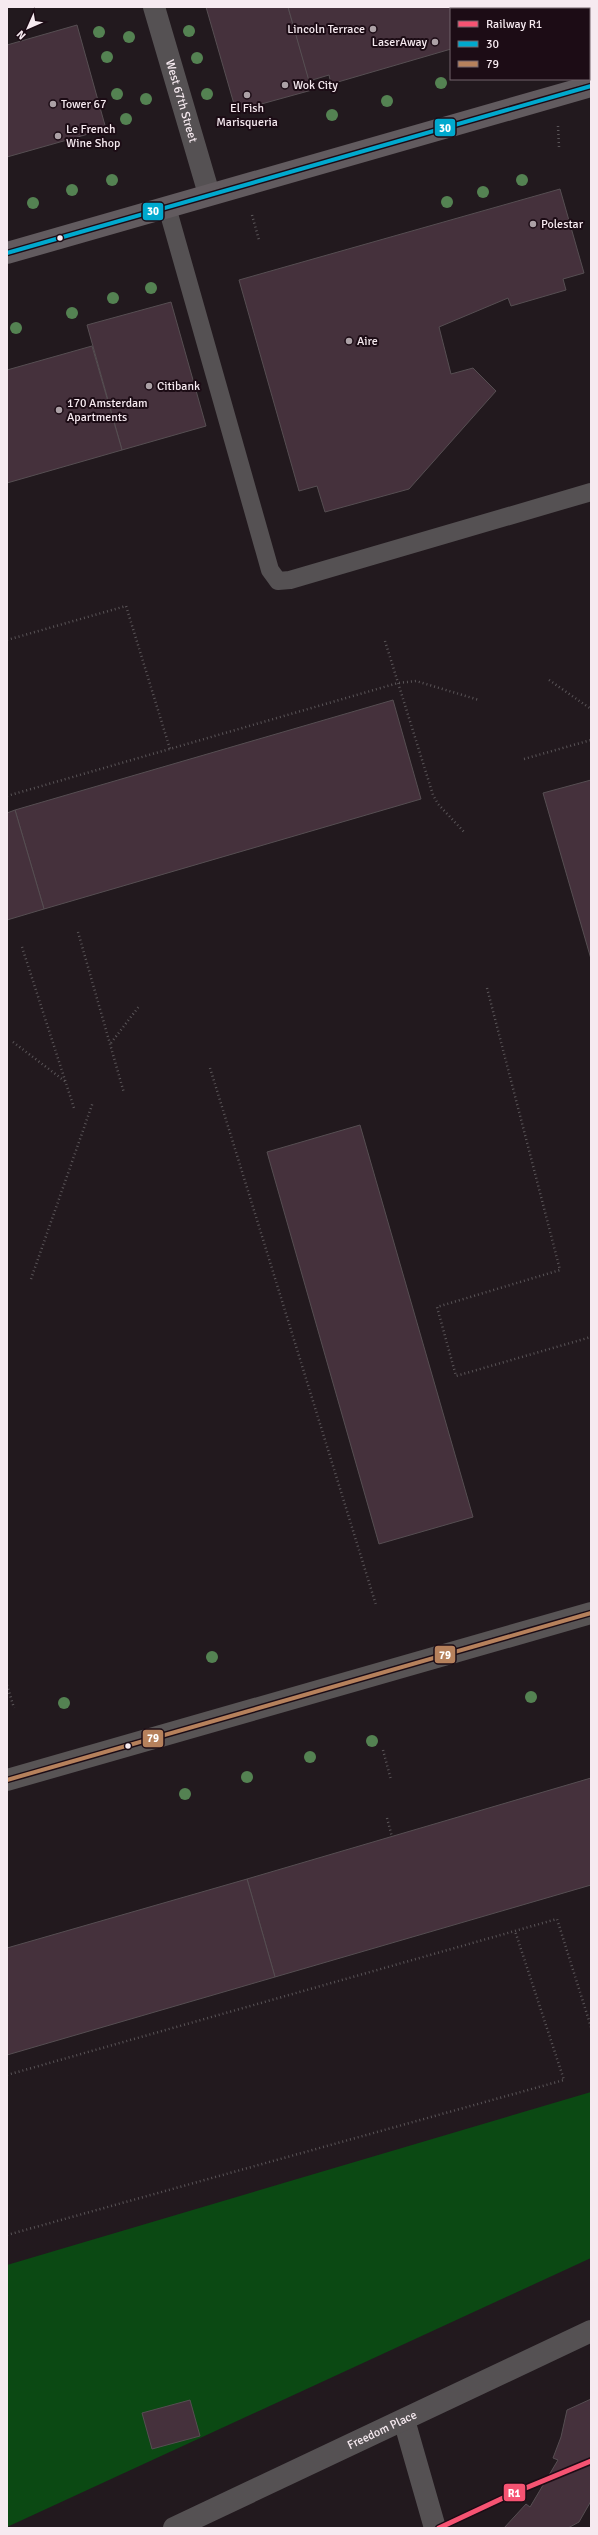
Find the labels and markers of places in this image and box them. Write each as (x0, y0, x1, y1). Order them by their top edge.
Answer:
place label: Lincoln Terrace (287, 22, 365, 37)
marker: Lincoln Terrace (368, 24, 378, 34)
place label: LaserAway (372, 35, 427, 50)
marker: LaserAway (430, 37, 440, 47)
place label: Wok City (293, 78, 338, 93)
marker: Wok City (280, 80, 290, 90)
marker: El Fish Marisqueria (242, 90, 252, 100)
place label: Tower 67 (61, 97, 107, 112)
marker: Tower 67 (48, 99, 58, 109)
place label: El Fish Marisqueria (216, 101, 278, 130)
place label: Le French Wine Shop (66, 122, 120, 151)
marker: Le French Wine Shop (53, 131, 63, 141)
place label: Polestar (541, 217, 584, 232)
marker: Polestar (528, 219, 538, 229)
unlabelled marker (55, 233, 65, 243)
place label: Aire (357, 334, 378, 349)
marker: Aire (344, 336, 354, 346)
place label: Citibank (157, 379, 200, 394)
marker: Citibank (144, 381, 154, 391)
place label: 170 Amsterdam Apartments (67, 396, 148, 425)
marker: 170 Amsterdam Apartments (54, 405, 64, 415)
unlabelled marker (123, 1741, 133, 1751)

